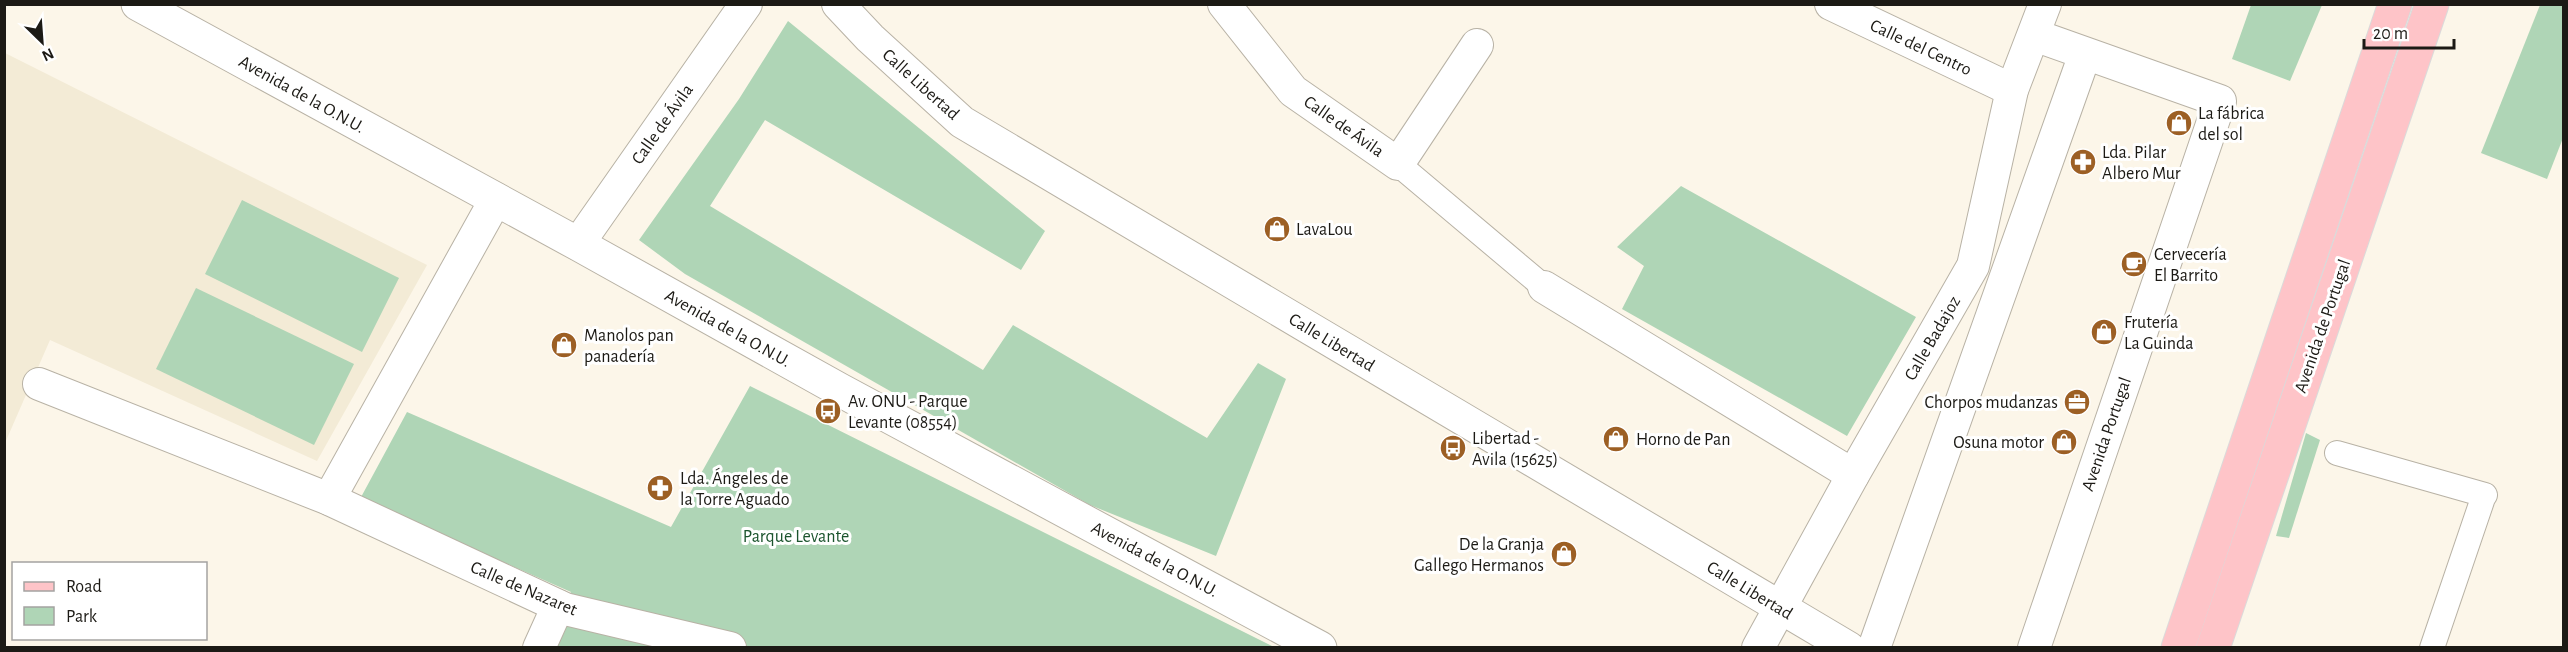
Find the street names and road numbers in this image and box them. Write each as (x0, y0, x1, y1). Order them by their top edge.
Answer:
street label: Calle del Centro (1867, 17, 1974, 79)
street label: Calle Libertad (878, 46, 962, 124)
street label: Avenida de la O.N.U. (235, 53, 368, 137)
street label: Calle de Ávila (626, 80, 697, 168)
street label: Calle de Ávila (1300, 90, 1388, 161)
street label: Avenida de Portugal (2292, 257, 2354, 395)
street label: Avenida de la O.N.U. (661, 287, 794, 371)
street label: Calle Badajoz (1902, 293, 1964, 384)
street label: Calle Libertad (1286, 310, 1377, 375)
street label: Avenida Portugal (2079, 375, 2135, 494)
street label: Avenida de la O.N.U. (1088, 519, 1221, 601)
street label: Calle de Nazaret (468, 558, 580, 620)
street label: Calle Libertad (1704, 558, 1795, 623)

